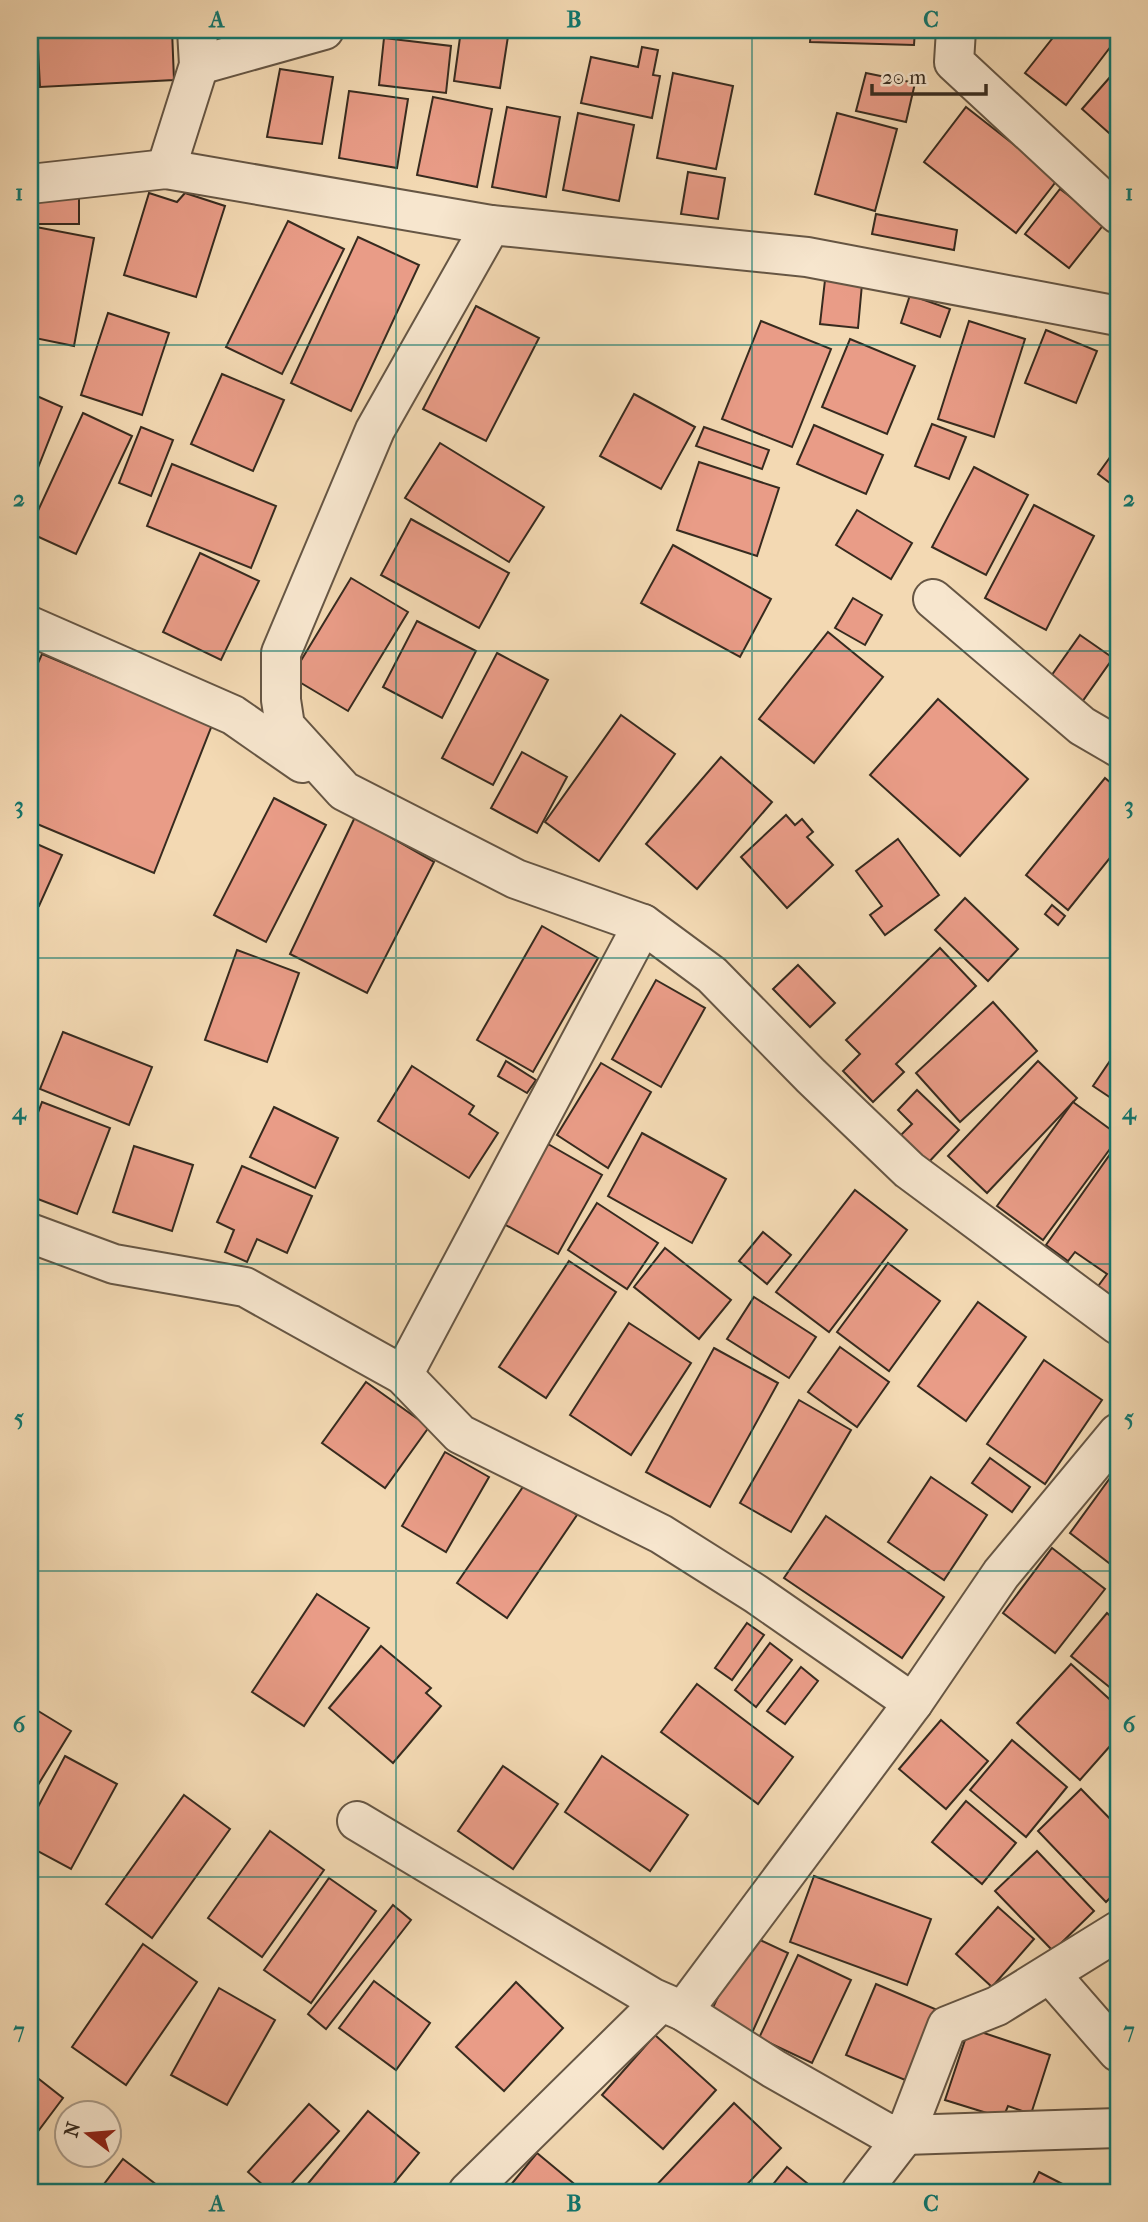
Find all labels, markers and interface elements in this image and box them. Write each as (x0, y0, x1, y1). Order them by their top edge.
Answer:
text: A (208, 6, 226, 33)
text: B (567, 6, 582, 33)
text: C (923, 6, 939, 33)
scale bar (872, 52, 985, 96)
text: 20 m (882, 65, 927, 89)
text: 1 (15, 179, 23, 206)
text: 1 (1125, 179, 1133, 206)
text: 2 (13, 485, 25, 512)
text: 2 (1123, 485, 1135, 512)
text: 3 (14, 792, 24, 819)
text: 3 (1124, 792, 1134, 819)
text: 4 (11, 1098, 27, 1125)
text: 4 (1121, 1098, 1137, 1125)
text: 5 (14, 1404, 24, 1431)
text: 5 (1124, 1404, 1134, 1431)
text: 6 (13, 1711, 26, 1738)
text: 6 (1123, 1711, 1136, 1738)
text: 7 (12, 2017, 25, 2044)
text: 7 (1122, 2017, 1135, 2044)
north arrow (52, 2100, 122, 2170)
text: N (60, 2119, 85, 2140)
text: A (208, 2190, 226, 2217)
text: B (567, 2190, 582, 2217)
text: C (923, 2190, 939, 2217)

